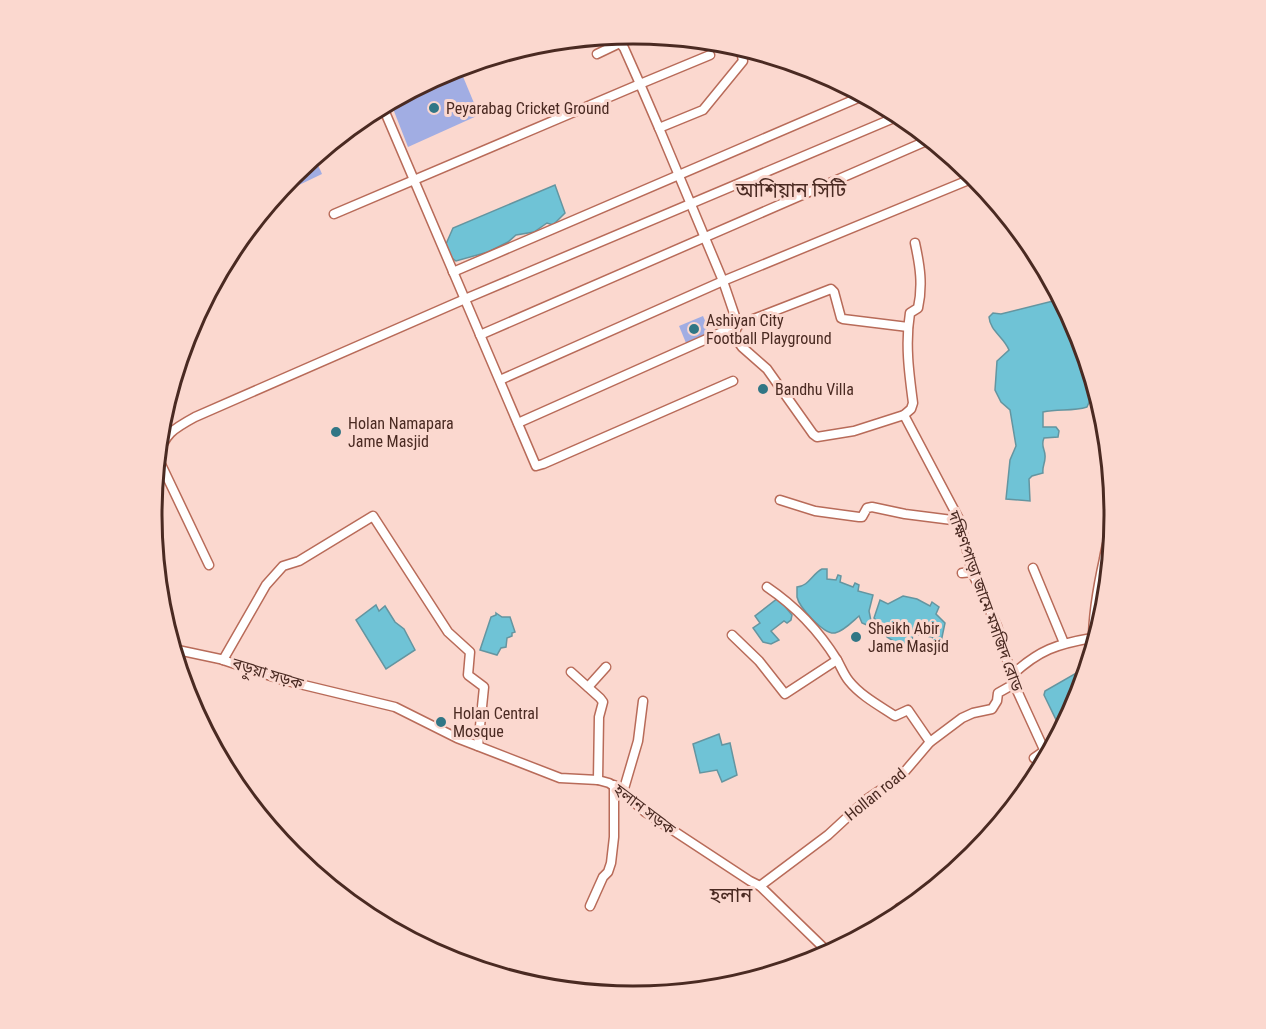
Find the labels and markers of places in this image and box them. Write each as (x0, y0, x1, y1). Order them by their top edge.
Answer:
place label: Peyarabag Cricket Ground (446, 99, 609, 118)
marker: Peyarabag Cricket Ground (427, 101, 441, 115)
place label: Ashiyan City Football Playground (706, 311, 832, 348)
marker: Ashiyan City Football Playground (687, 322, 701, 336)
place label: Bandhu Villa (775, 380, 854, 399)
marker: Bandhu Villa (756, 382, 770, 396)
place label: Holan Namapara Jame Masjid (348, 414, 454, 451)
marker: Holan Namapara Jame Masjid (329, 425, 343, 439)
place label: Sheikh Abir Jame Masjid (868, 619, 949, 656)
marker: Sheikh Abir Jame Masjid (849, 630, 863, 644)
place label: Holan Central Mosque (453, 704, 539, 741)
marker: Holan Central Mosque (434, 715, 448, 729)

